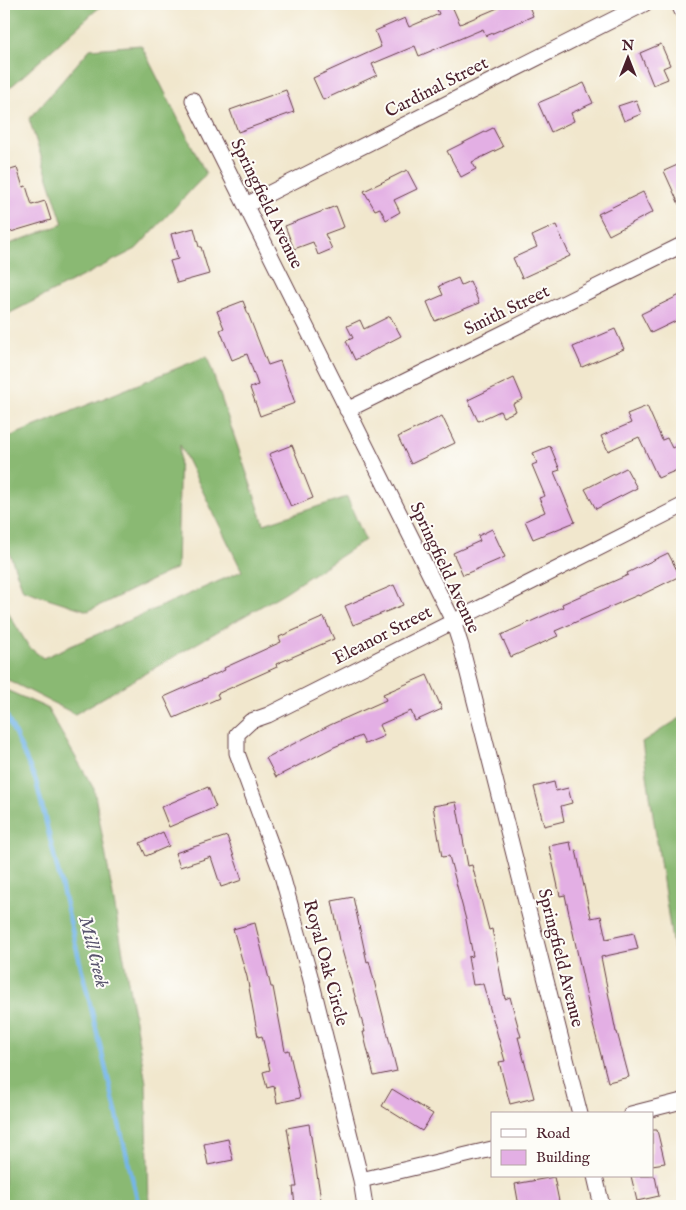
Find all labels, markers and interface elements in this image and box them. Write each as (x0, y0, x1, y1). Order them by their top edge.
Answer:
north arrow (604, 32, 654, 82)
text: N (621, 37, 634, 55)
street label: Cardinal Street (382, 52, 492, 124)
street label: Springfield Avenue (225, 135, 307, 273)
street label: Smith Street (460, 280, 554, 342)
street label: Springfield Avenue (404, 499, 484, 637)
street label: Eleanor Street (330, 601, 436, 671)
street label: Springfield Avenue (532, 886, 588, 1030)
street label: Royal Oak Circle (297, 897, 353, 1029)
water label: Mill Creek (73, 914, 114, 991)
legend (491, 1112, 654, 1178)
text: Road (536, 1124, 571, 1143)
text: Building (536, 1148, 591, 1167)

